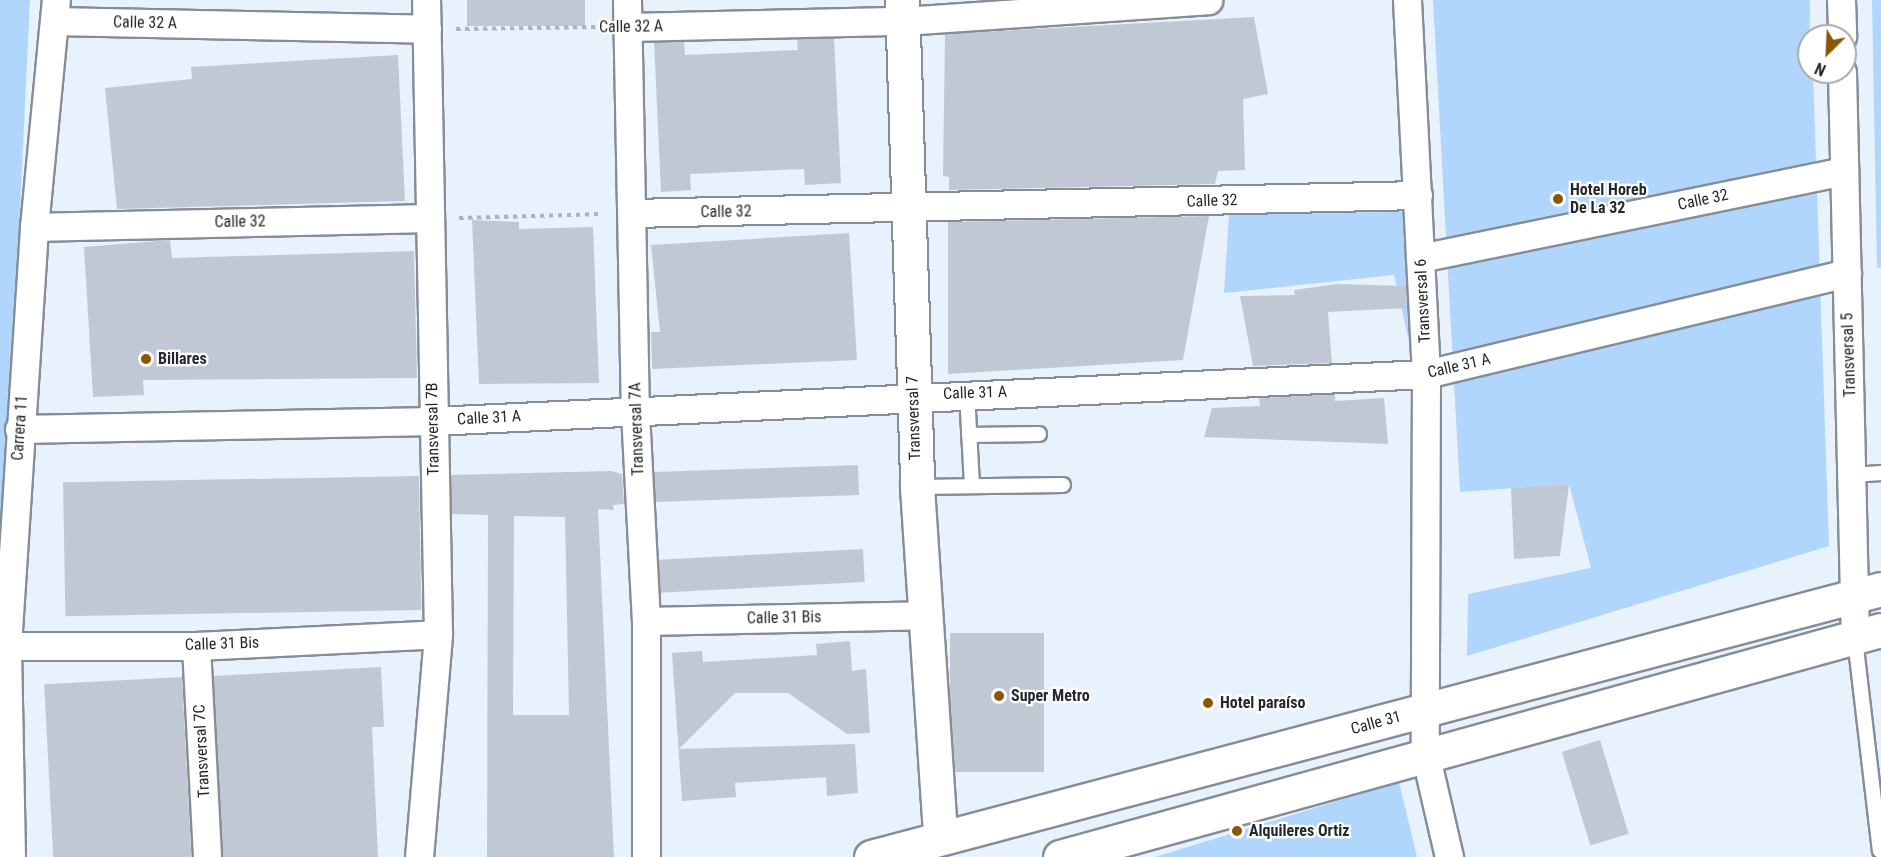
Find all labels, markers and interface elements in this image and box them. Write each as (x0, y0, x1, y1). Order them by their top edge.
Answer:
street label: Calle 32 A (113, 13, 177, 33)
street label: Calle 32 A (599, 17, 663, 37)
north arrow (1797, 24, 1857, 84)
text: N (1812, 58, 1829, 80)
place label: Hotel Horeb De La 32 (1570, 180, 1647, 218)
street label: Calle 32 (1676, 185, 1730, 215)
street label: Calle 32 (1186, 191, 1238, 211)
marker: Hotel Horeb De La 32 (1551, 192, 1565, 206)
street label: Calle 32 (700, 202, 752, 222)
street label: Calle 32 (214, 212, 266, 232)
street label: Transversal 6 (1411, 258, 1435, 344)
street label: Transversal 5 (1838, 313, 1860, 397)
place label: Billares (158, 349, 207, 369)
street label: Calle 31 A (1426, 349, 1492, 383)
marker: Billares (139, 352, 153, 366)
street label: Transversal 7 (903, 376, 925, 460)
street label: Transversal 7B (423, 382, 443, 476)
street label: Transversal 7A (626, 382, 648, 476)
street label: Calle 31 A (943, 382, 1007, 404)
street label: Carrera 11 (8, 395, 32, 461)
street label: Calle 31 A (457, 407, 521, 429)
street label: Calle 31 Bis (747, 608, 821, 628)
street label: Calle 31 Bis (184, 633, 260, 655)
place label: Super Metro (1011, 686, 1090, 706)
marker: Super Metro (992, 689, 1006, 703)
place label: Hotel paraíso (1220, 693, 1306, 713)
marker: Hotel paraíso (1201, 696, 1215, 710)
street label: Transversal 7C (190, 704, 214, 798)
street label: Calle 31 (1349, 707, 1403, 739)
place label: Alquileres Ortiz (1249, 821, 1349, 841)
marker: Alquileres Ortiz (1230, 824, 1244, 838)

